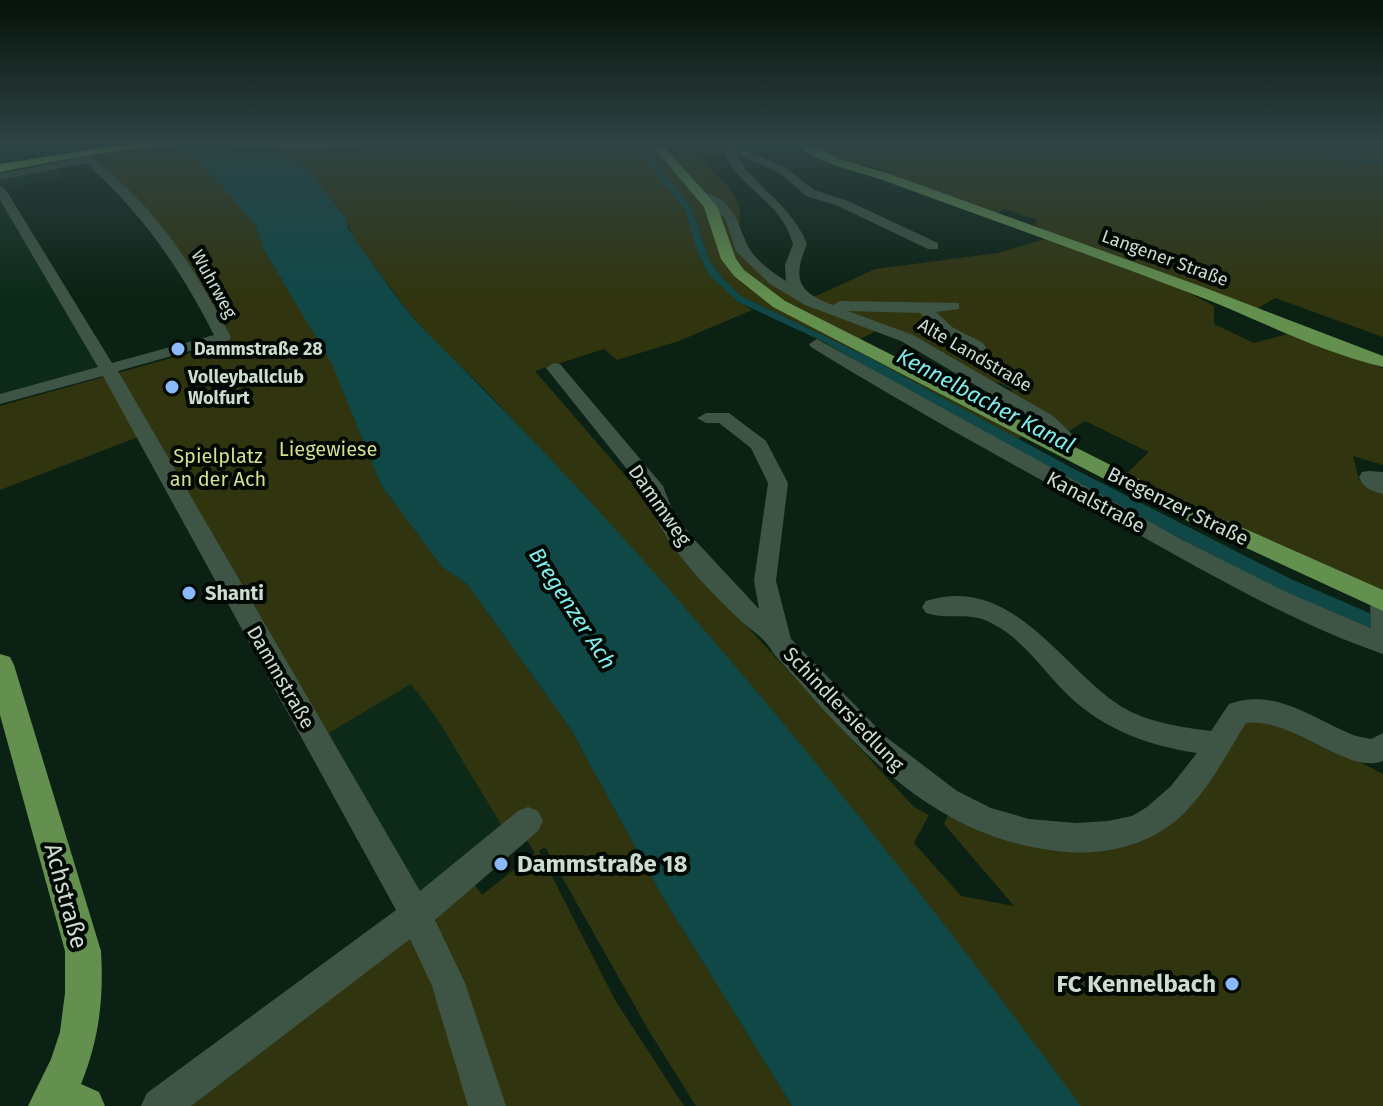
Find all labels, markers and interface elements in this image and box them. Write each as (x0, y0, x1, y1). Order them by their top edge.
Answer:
street label: Langener Straße (1099, 225, 1231, 291)
street label: Wuhrweg (186, 246, 242, 323)
street label: Alte Landstraße (914, 314, 1036, 396)
place label: Dammstraße 28 (194, 338, 323, 360)
marker: Dammstraße 28 (169, 340, 187, 358)
water label: Kennelbacher Kanal (892, 342, 1079, 459)
place label: Volleyballclub Wolfurt (187, 366, 304, 409)
marker: Volleyballclub Wolfurt (163, 378, 181, 396)
park label: Liegewiese (279, 437, 377, 461)
park label: Spielplatz an der Ach (170, 444, 266, 491)
street label: Dammweg (623, 460, 697, 551)
street label: Bregenzer Straße (1103, 461, 1253, 551)
street label: Kanalstraße (1043, 466, 1149, 538)
water label: Bregenzer Ach (523, 542, 622, 674)
place label: Shanti (205, 581, 264, 605)
marker: Shanti (180, 584, 198, 602)
street label: Dammstraße (242, 621, 320, 733)
street label: Schindlersiedlung (779, 642, 910, 776)
street label: Achstraße (39, 840, 93, 952)
place label: Dammstraße 18 (517, 850, 688, 878)
marker: Dammstraße 18 (492, 855, 510, 873)
place label: FC Kennelbach (1057, 970, 1216, 998)
marker: FC Kennelbach (1223, 975, 1241, 993)

